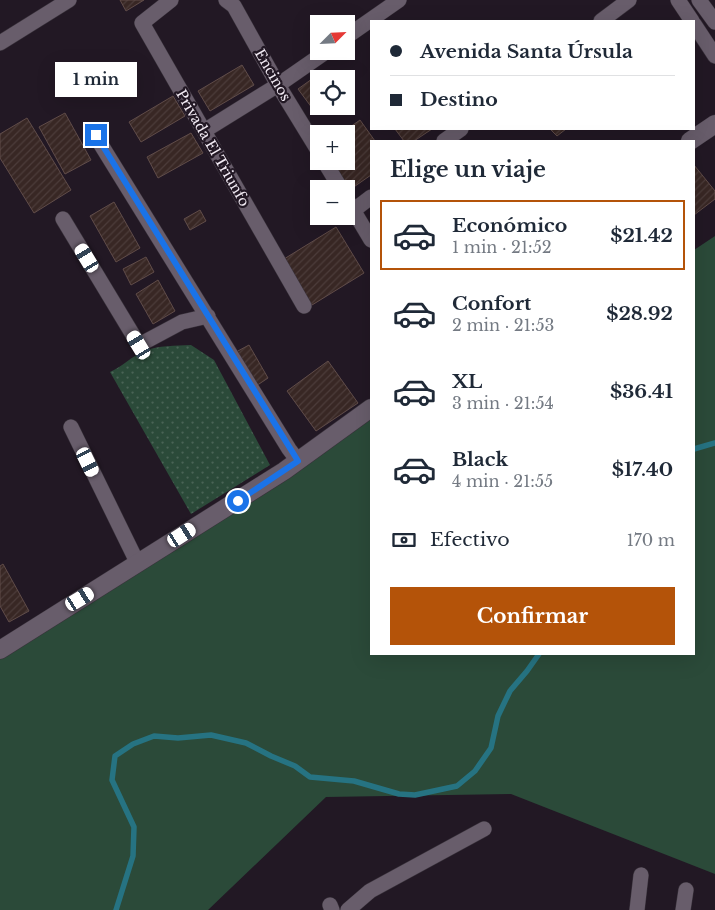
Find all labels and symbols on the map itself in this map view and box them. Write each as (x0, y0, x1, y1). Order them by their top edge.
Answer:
north arrow (310, 15, 355, 60)
street label: Encinos (251, 46, 295, 104)
callout: 1 min (55, 62, 137, 98)
street label: Privada El Triunfo (172, 86, 254, 210)
route end (85, 124, 107, 146)
car (72, 241, 101, 275)
car (124, 328, 153, 362)
car (74, 445, 101, 479)
route start (227, 490, 249, 512)
car (165, 521, 198, 549)
car (63, 585, 96, 613)

